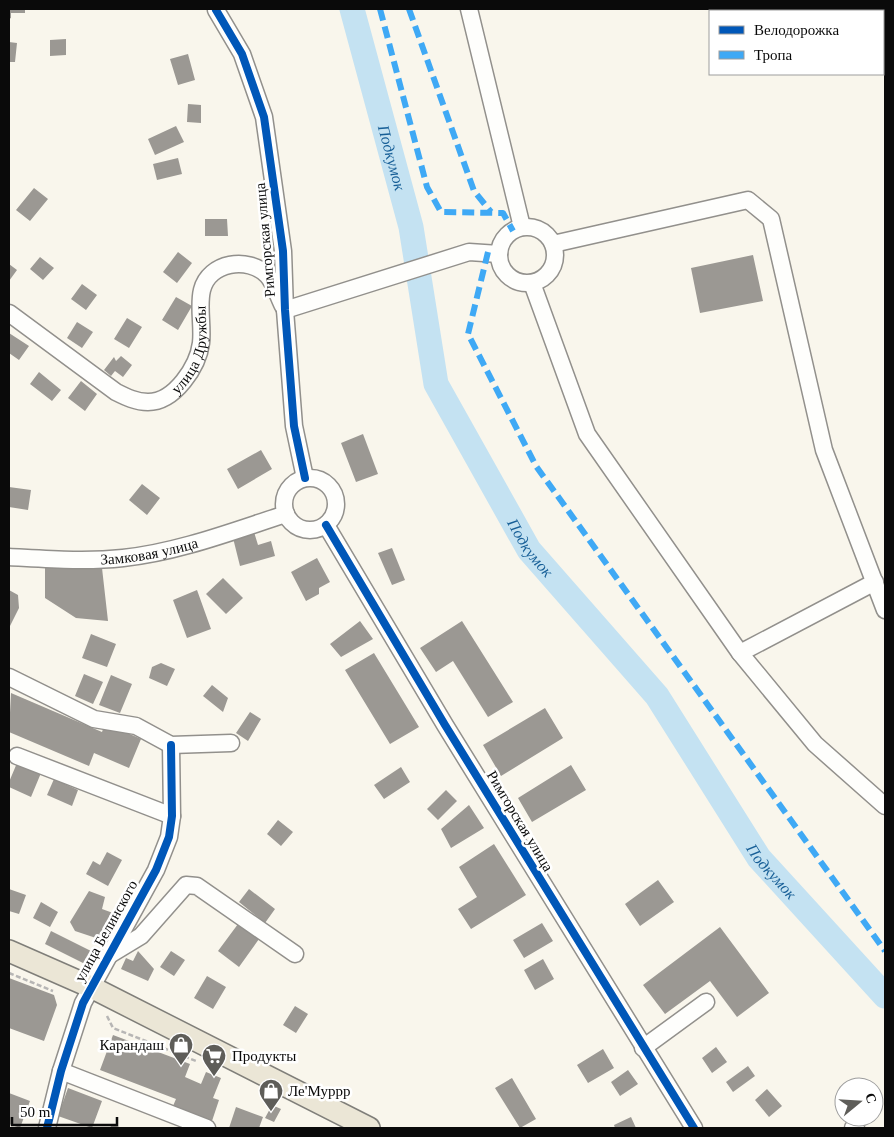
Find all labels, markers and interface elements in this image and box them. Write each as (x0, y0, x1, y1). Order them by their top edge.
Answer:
legend (709, 10, 884, 75)
text: Велодорожка (754, 22, 839, 38)
text: Тропа (754, 47, 793, 63)
water label: Подкумок (374, 122, 409, 193)
street label: Римгорская улица (252, 182, 278, 298)
street label: улица Дружбы (168, 306, 210, 397)
water label: Подкумок (504, 515, 557, 581)
street label: Замковая улица (100, 535, 200, 568)
street label: Римгорская улица (484, 768, 557, 875)
water label: Подкумок (743, 840, 800, 903)
street label: улица Белинского (71, 877, 141, 985)
shop icon: Карандаш (168, 1032, 194, 1066)
place label: Карандаш (100, 1037, 164, 1053)
supermarket icon: Продукты (201, 1043, 227, 1077)
place label: Продукты (232, 1048, 296, 1064)
north arrow (834, 1077, 884, 1127)
shop icon: Ле'Муррр (258, 1078, 284, 1112)
place label: Ле'Муррр (288, 1083, 350, 1099)
text: С (862, 1091, 880, 1105)
scale bar (12, 1094, 118, 1126)
text: 50 m (20, 1104, 51, 1120)

